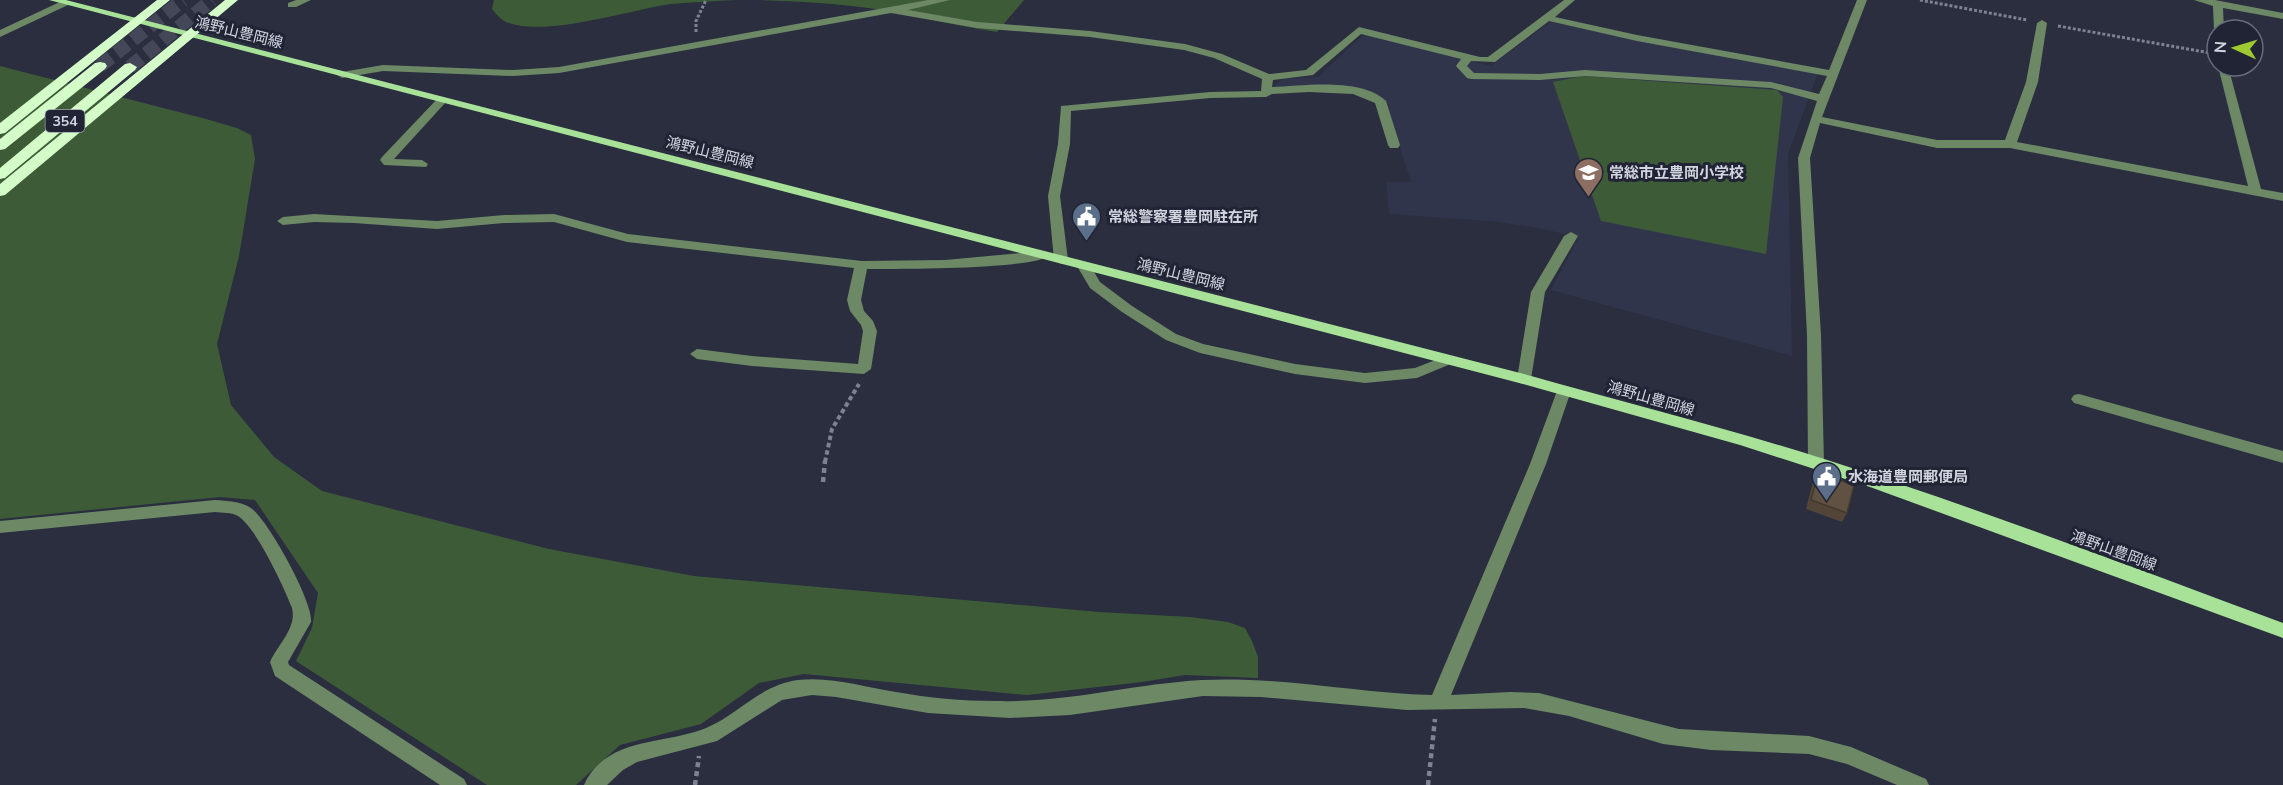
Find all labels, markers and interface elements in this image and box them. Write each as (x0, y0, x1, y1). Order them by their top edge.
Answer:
street label: 鴻野山豊岡線 (193, 12, 285, 52)
north arrow (2205, 18, 2265, 78)
text: N (2210, 40, 2230, 54)
road number: 354 (46, 110, 84, 132)
street label: 鴻野山豊岡線 (664, 132, 756, 172)
school or university icon: 常総市立豊岡小学校 (1572, 156, 1604, 198)
place label: 常総市立豊岡小学校 (1609, 163, 1744, 182)
public building icon: 常総警察署豊岡駐在所 (1071, 200, 1103, 242)
place label: 常総警察署豊岡駐在所 (1108, 207, 1258, 226)
street label: 鴻野山豊岡線 (1135, 254, 1227, 294)
street label: 鴻野山豊岡線 (1605, 376, 1697, 420)
public building icon: 水海道豊岡郵便局 (1811, 460, 1843, 502)
place label: 水海道豊岡郵便局 (1848, 467, 1968, 486)
street label: 鴻野山豊岡線 (2068, 526, 2160, 574)

